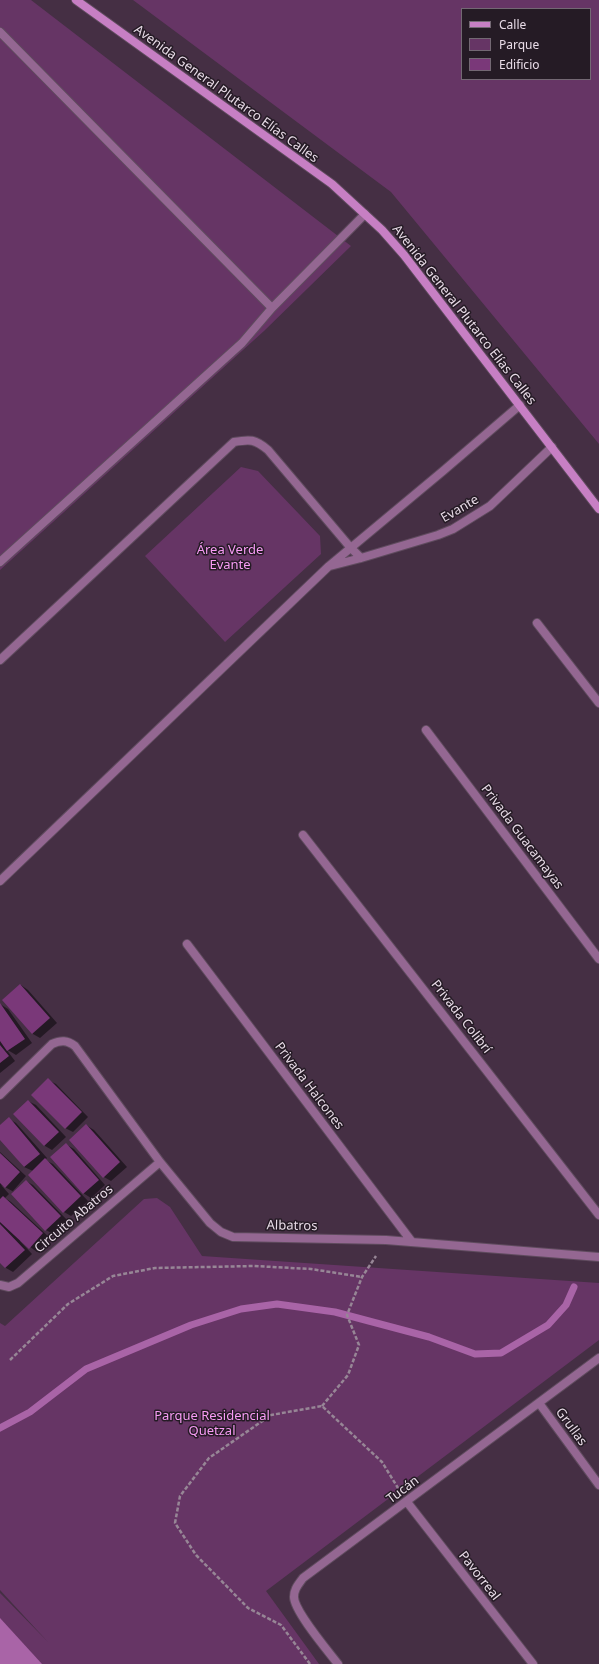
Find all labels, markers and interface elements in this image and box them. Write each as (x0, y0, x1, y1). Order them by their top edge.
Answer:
legend (461, 8, 591, 80)
text: Calle (499, 16, 526, 33)
street label: Avenida General Plutarco Elías Calles (131, 22, 321, 166)
text: Parque (499, 36, 539, 53)
text: Edificio (499, 56, 540, 73)
street label: Avenida General Plutarco Elías Calles (389, 222, 539, 408)
street label: Evante (438, 492, 482, 526)
park label: Área Verde Evante (197, 542, 263, 573)
street label: Privada Guacamayas (478, 782, 566, 892)
street label: Privada Colibrí (428, 977, 494, 1057)
street label: Privada Halcones (271, 1039, 347, 1133)
street label: Circuito Abatros (32, 1182, 116, 1256)
street label: Albatros (266, 1218, 318, 1234)
street label: Grullas (552, 1405, 590, 1449)
park label: Parque Residencial Quetzal (154, 1408, 270, 1439)
street label: Tucán (384, 1473, 422, 1507)
street label: Pavorreal (455, 1548, 503, 1604)

